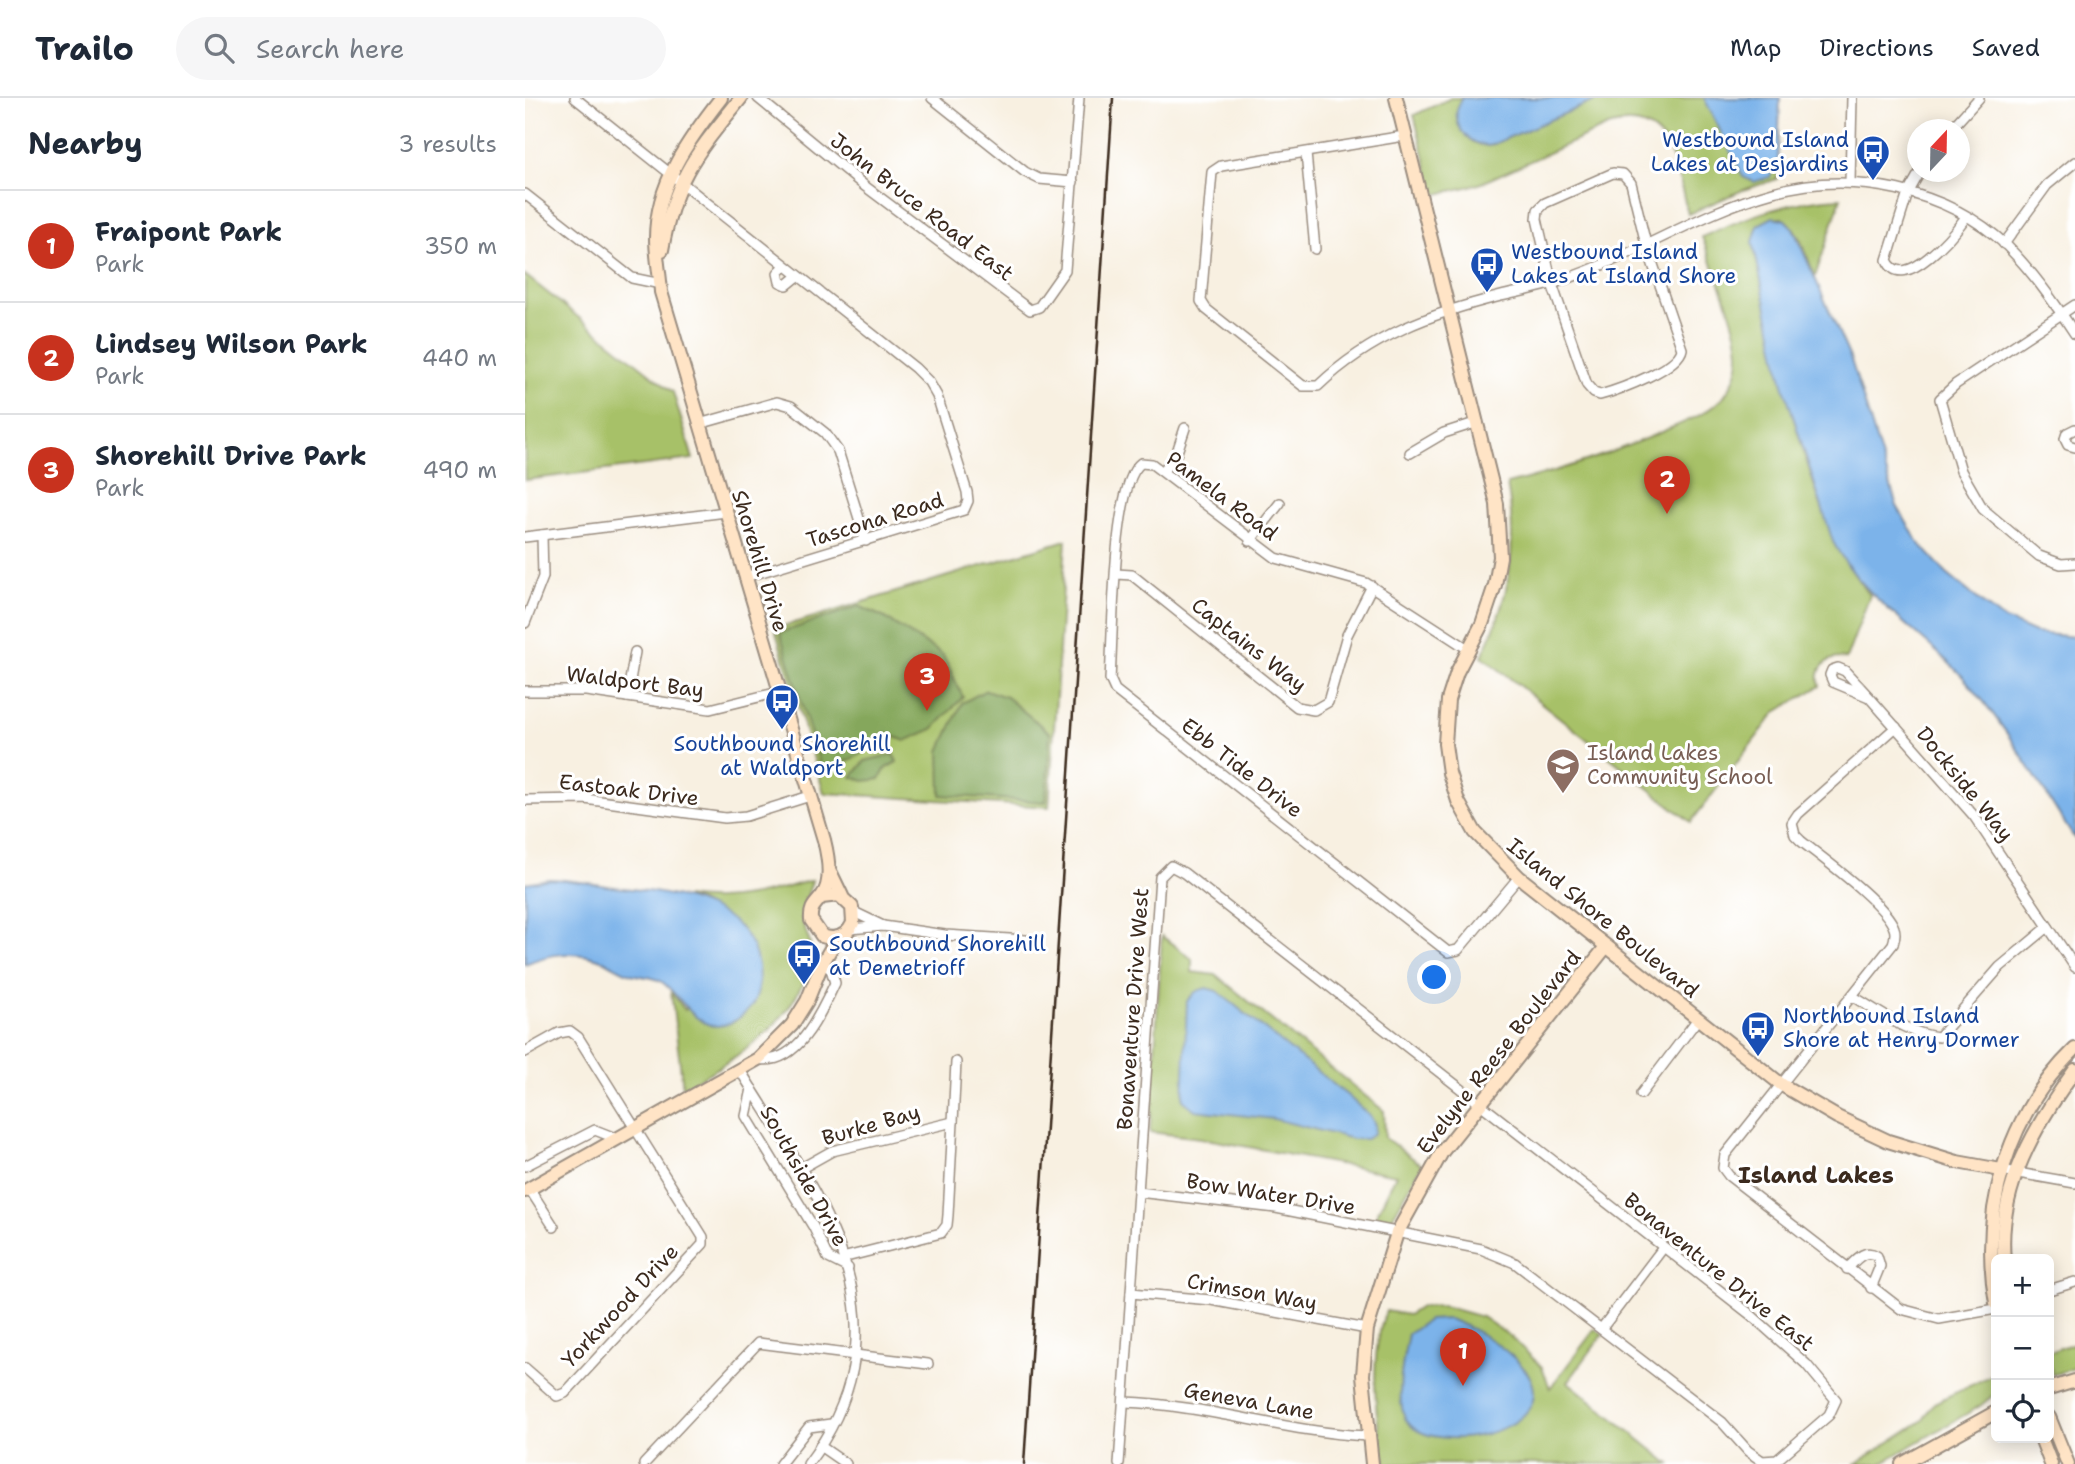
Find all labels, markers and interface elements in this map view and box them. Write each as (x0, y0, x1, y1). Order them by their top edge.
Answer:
search box (176, 17, 666, 80)
text: Trailo (35, 26, 134, 71)
icon: search (200, 29, 238, 67)
text: Search here (256, 31, 405, 66)
text: Map (1730, 32, 1781, 64)
text: Directions (1819, 32, 1934, 64)
text: Saved (1972, 32, 2040, 64)
north arrow (1907, 119, 1970, 182)
text: Nearby (28, 123, 143, 164)
place label: Westbound Island Lakes at Desjardins (1651, 126, 1849, 178)
street label: John Bruce Road East (825, 127, 1019, 287)
text: 3 results (398, 129, 497, 159)
bus stop icon: Westbound Island Lakes at Desjardins (1854, 133, 1892, 182)
text: Fraipont Park (95, 214, 282, 249)
text: 1 (46, 231, 56, 261)
text: 350 m (424, 231, 497, 261)
place label: Westbound Island Lakes at Island Shore (1511, 238, 1736, 290)
bus stop icon: Westbound Island Lakes at Island Shore (1468, 245, 1506, 294)
text: Park (95, 249, 144, 279)
text: Lindsey Wilson Park (95, 326, 368, 361)
text: 2 (43, 343, 59, 373)
text: 440 m (422, 343, 497, 373)
text: Park (95, 361, 144, 391)
text: Shorehill Drive Park (95, 438, 367, 473)
street label: Pamela Road (1160, 445, 1284, 547)
text: 3 (43, 455, 59, 485)
text: 490 m (422, 455, 497, 485)
pin: 2 (1644, 456, 1690, 514)
text: Park (95, 473, 144, 503)
street label: Tascona Road (803, 486, 947, 554)
street label: Shorehill Drive (725, 487, 795, 635)
street label: Captains Way (1186, 591, 1312, 699)
pin: 3 (904, 653, 950, 711)
street label: Waldport Bay (565, 660, 705, 704)
bus stop icon: Southbound Shorehill at Waldport (763, 682, 801, 731)
street label: Ebb Tide Drive (1176, 712, 1308, 824)
street label: Dockside Way (1910, 721, 2020, 847)
place label: Southbound Shorehill at Waldport (674, 730, 891, 782)
place label: Island Lakes Community School (1587, 739, 1773, 791)
school or university icon: Island Lakes Community School (1544, 746, 1582, 795)
street label: Eastoak Drive (558, 768, 700, 812)
street label: Island Shore Boulevard (1501, 832, 1705, 1004)
street label: Bonaventure Drive West (1111, 887, 1155, 1131)
place label: Southbound Shorehill at Demetrioff (829, 930, 1046, 982)
bus stop icon: Southbound Shorehill at Demetrioff (785, 937, 823, 986)
street label: Evelyne Reese Boulevard (1411, 944, 1587, 1160)
your location (1417, 960, 1451, 994)
place label: Northbound Island Shore at Henry Dormer (1783, 1002, 2020, 1054)
bus stop icon: Northbound Island Shore at Henry Dormer (1739, 1009, 1777, 1058)
street label: Burke Bay (819, 1098, 923, 1152)
street label: Southside Drive (754, 1101, 854, 1251)
district label: Island Lakes (1738, 1160, 1894, 1190)
street label: Bow Water Drive (1184, 1167, 1358, 1221)
street label: Bonaventure Drive East (1618, 1186, 1820, 1358)
street label: Yorkwood Drive (555, 1238, 685, 1374)
map controls (1991, 1254, 2054, 1443)
button: + (1991, 1254, 2054, 1317)
street label: Crimson Way (1185, 1267, 1319, 1317)
button: − (1991, 1317, 2054, 1380)
pin: 1 (1440, 1328, 1486, 1386)
street label: Geneva Lane (1182, 1376, 1316, 1426)
button: locate (1991, 1380, 2054, 1443)

